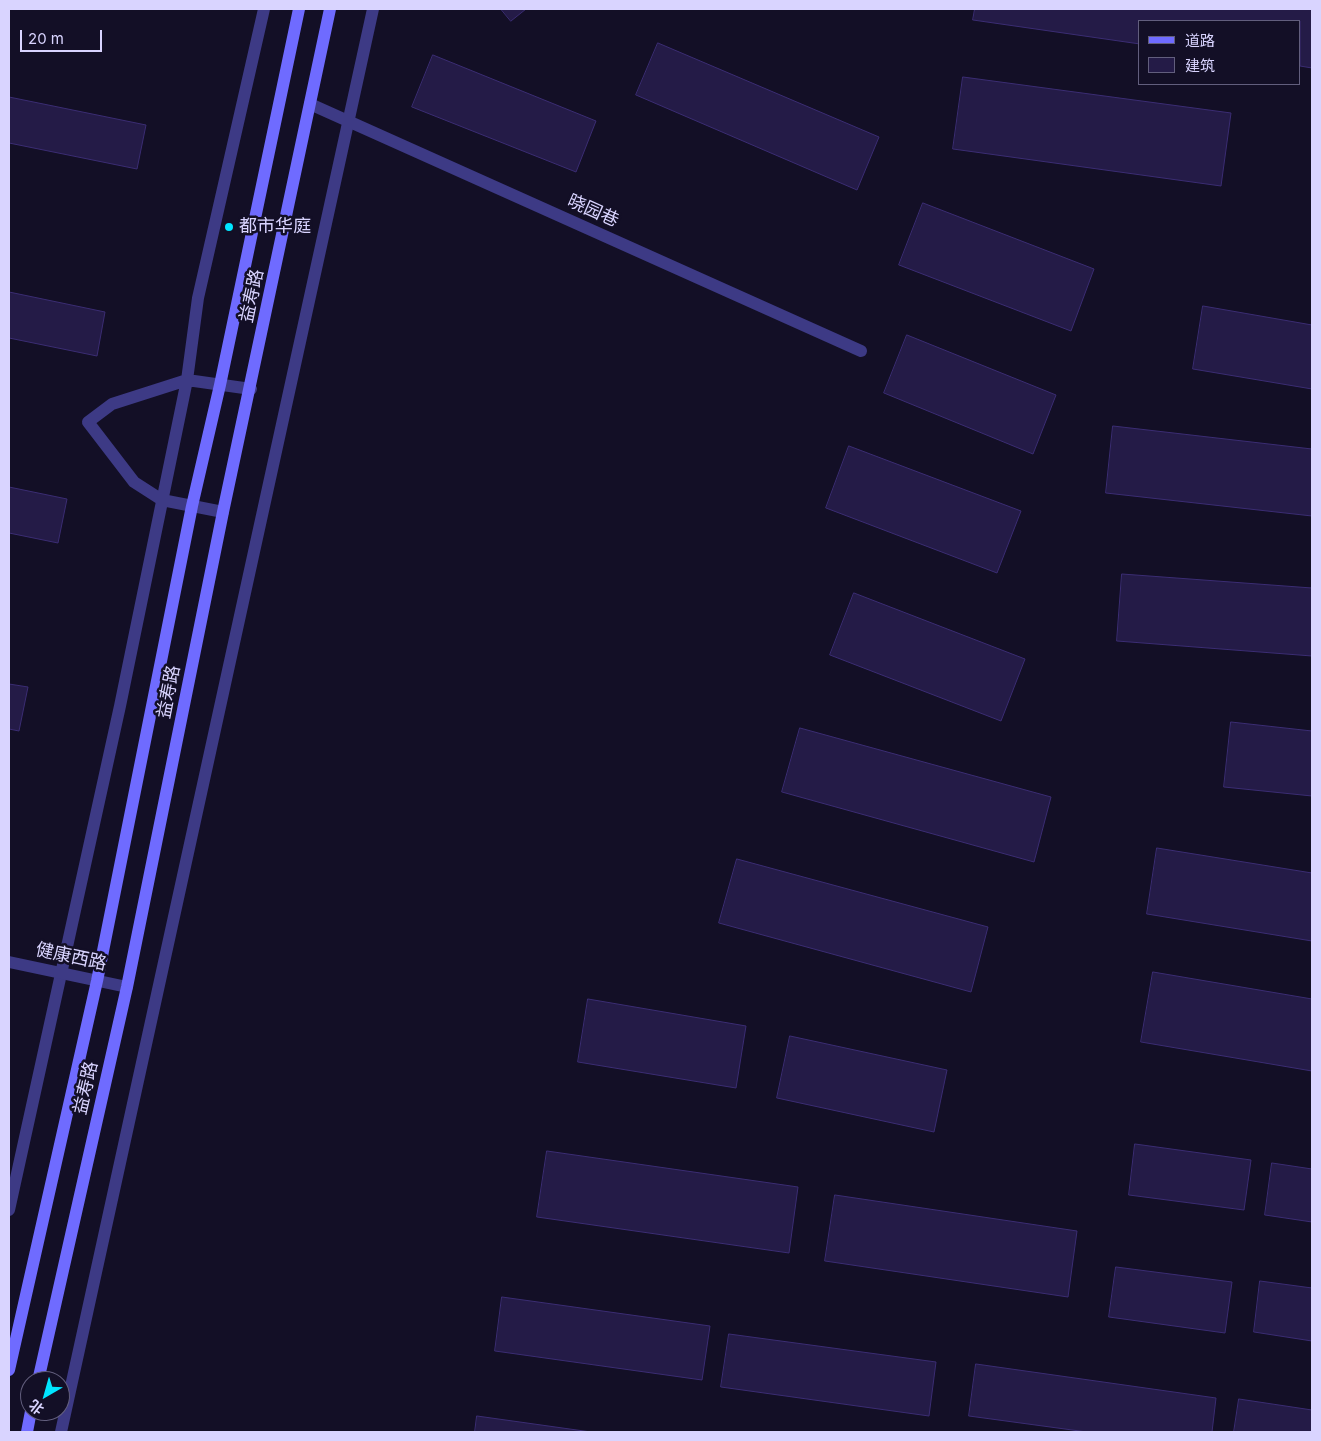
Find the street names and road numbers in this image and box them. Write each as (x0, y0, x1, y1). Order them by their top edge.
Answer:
street label: 晓园巷 (564, 190, 622, 232)
street label: 益寿路 (236, 267, 268, 325)
street label: 益寿路 (153, 663, 185, 721)
street label: 健康西路 (34, 939, 108, 975)
street label: 益寿路 (69, 1059, 103, 1117)

